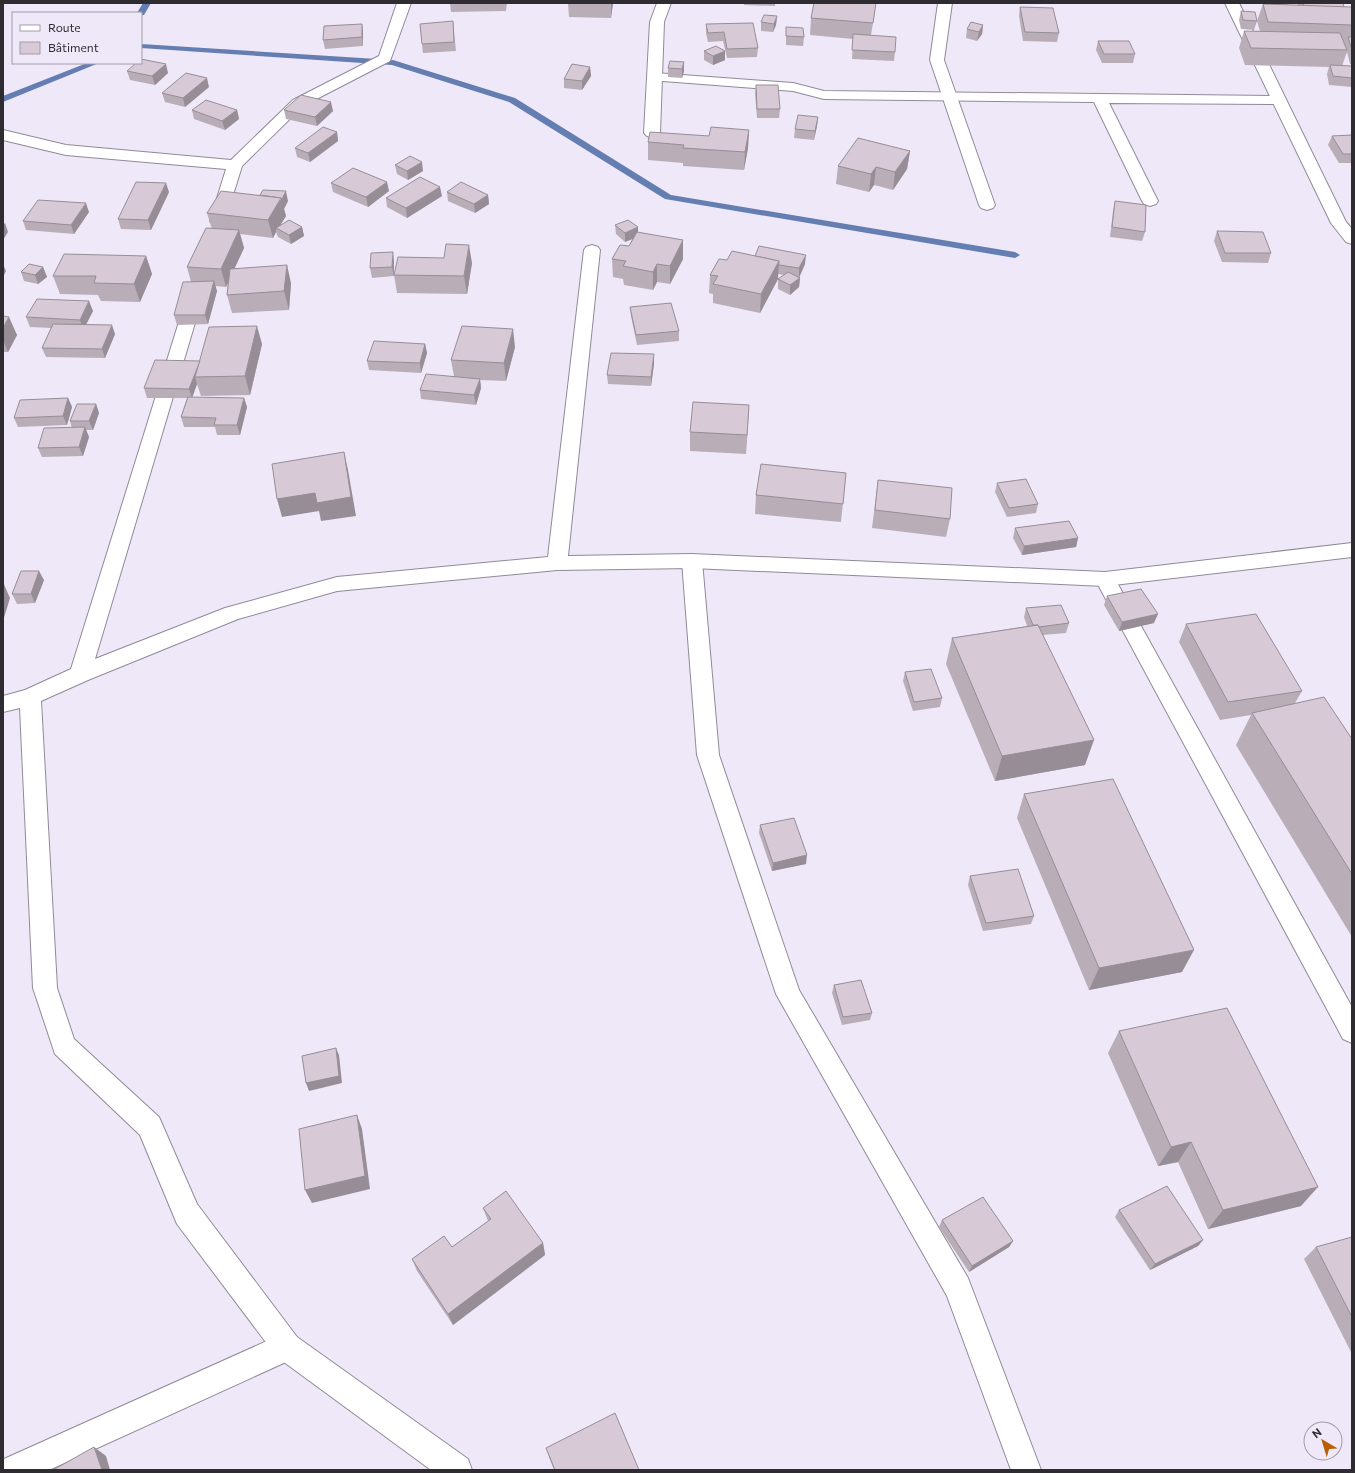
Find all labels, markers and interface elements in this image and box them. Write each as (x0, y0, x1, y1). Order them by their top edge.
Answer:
legend (12, 12, 142, 64)
text: Route (48, 20, 81, 34)
text: Bâtiment (48, 40, 99, 54)
north arrow (1303, 1421, 1343, 1461)
text: N (1309, 1425, 1324, 1440)

